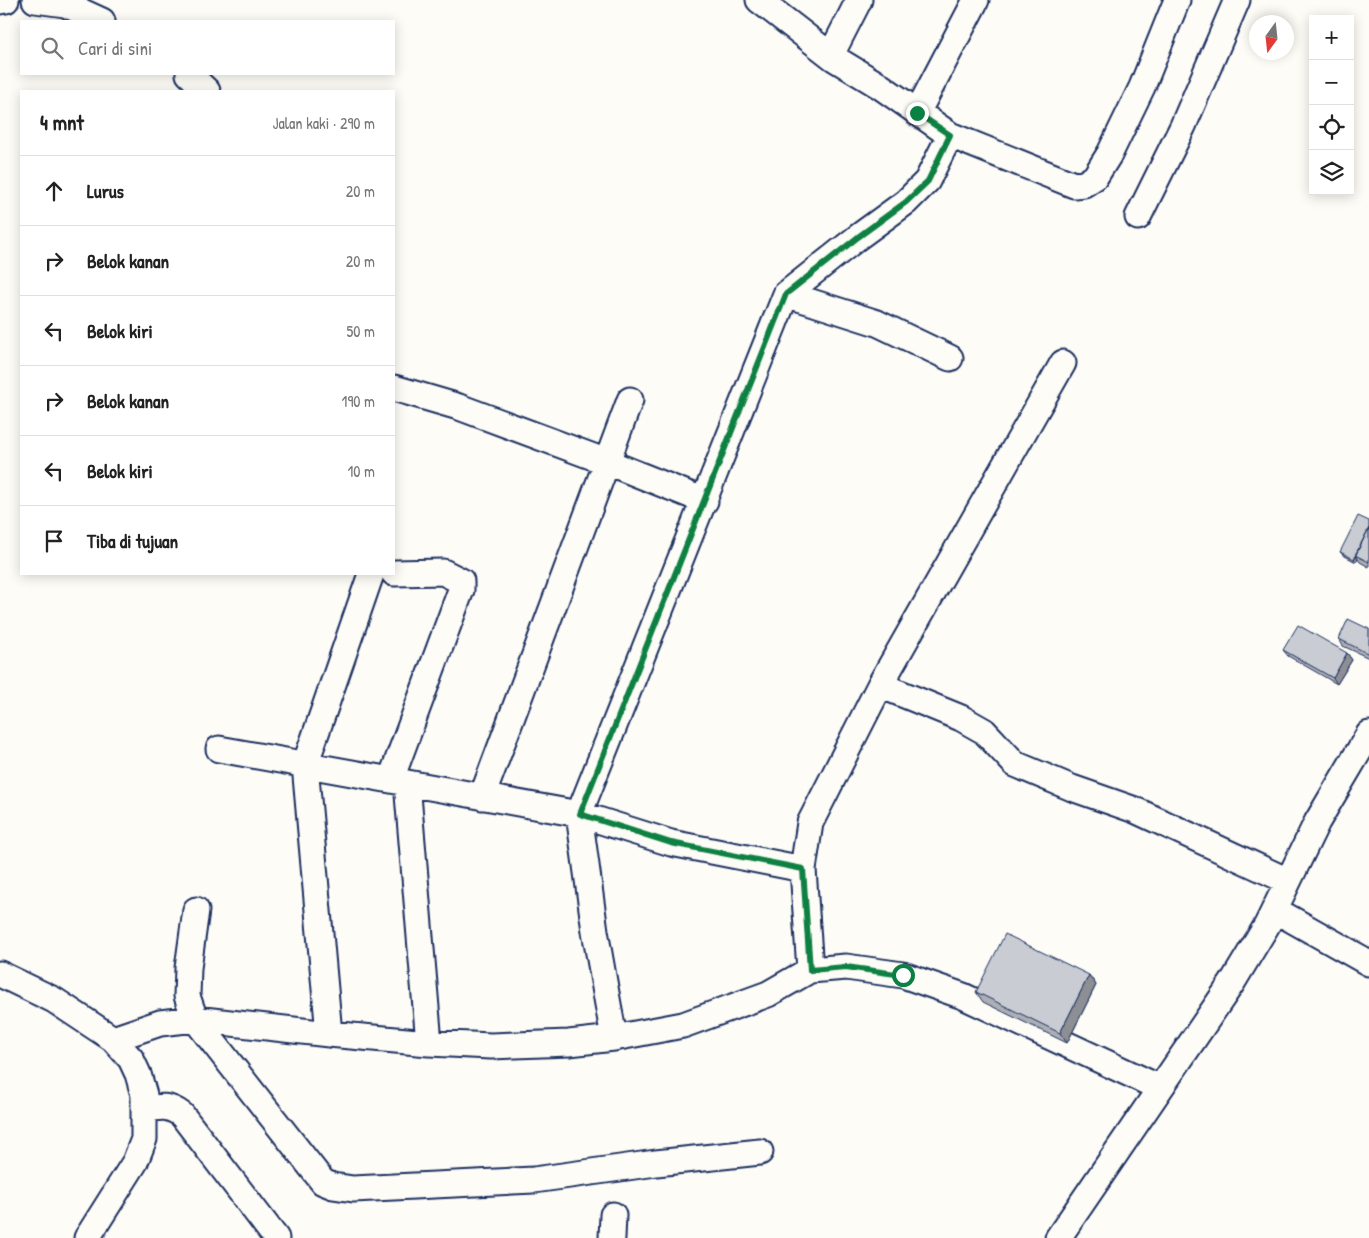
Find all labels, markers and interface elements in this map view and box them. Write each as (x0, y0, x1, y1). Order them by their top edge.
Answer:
north arrow (1249, 15, 1294, 60)
map controls (1309, 15, 1354, 195)
button: + (1309, 15, 1354, 60)
search box (20, 20, 395, 75)
icon: search (38, 34, 66, 62)
text: Cari di sini (78, 35, 152, 61)
button: − (1309, 60, 1354, 105)
route end (906, 102, 929, 125)
button: locate (1309, 105, 1354, 150)
text: 4 mnt (40, 108, 84, 137)
text: Jalan kaki · 290 m (273, 112, 375, 134)
button: layers (1309, 150, 1354, 195)
icon: ahead (40, 177, 68, 205)
text: Lurus (87, 178, 124, 204)
text: 20 m (346, 180, 375, 202)
icon: right (40, 247, 68, 275)
text: Belok kanan (87, 248, 169, 274)
text: 20 m (346, 250, 375, 272)
icon: left (40, 317, 68, 345)
text: Belok kiri (87, 318, 153, 344)
text: 50 m (347, 320, 375, 342)
icon: right (40, 387, 68, 415)
text: Belok kanan (87, 388, 169, 414)
text: 190 m (342, 390, 375, 412)
icon: left (40, 457, 68, 485)
text: Belok kiri (87, 458, 153, 484)
text: 10 m (347, 460, 375, 482)
icon: arrive (40, 527, 68, 555)
text: Tiba di tujuan (87, 528, 178, 554)
route start (892, 964, 915, 987)

